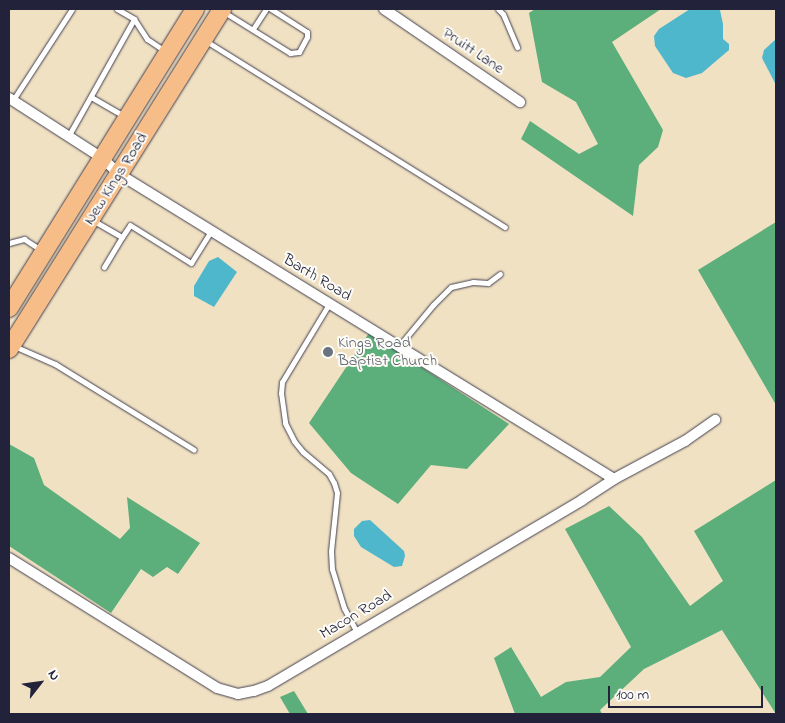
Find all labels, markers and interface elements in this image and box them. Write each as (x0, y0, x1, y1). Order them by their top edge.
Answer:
street label: Pruitt Lane (439, 24, 507, 78)
street label: New Kings Road (80, 129, 152, 229)
street label: Barth Road (279, 250, 355, 306)
place label: Kings Road Baptist Church (338, 333, 437, 371)
marker: Kings Road Baptist Church (322, 346, 334, 358)
street label: Macon Road (317, 586, 395, 644)
north arrow (15, 658, 65, 708)
text: N (42, 666, 65, 685)
scale bar (610, 676, 765, 708)
text: 100 m (616, 684, 649, 706)

